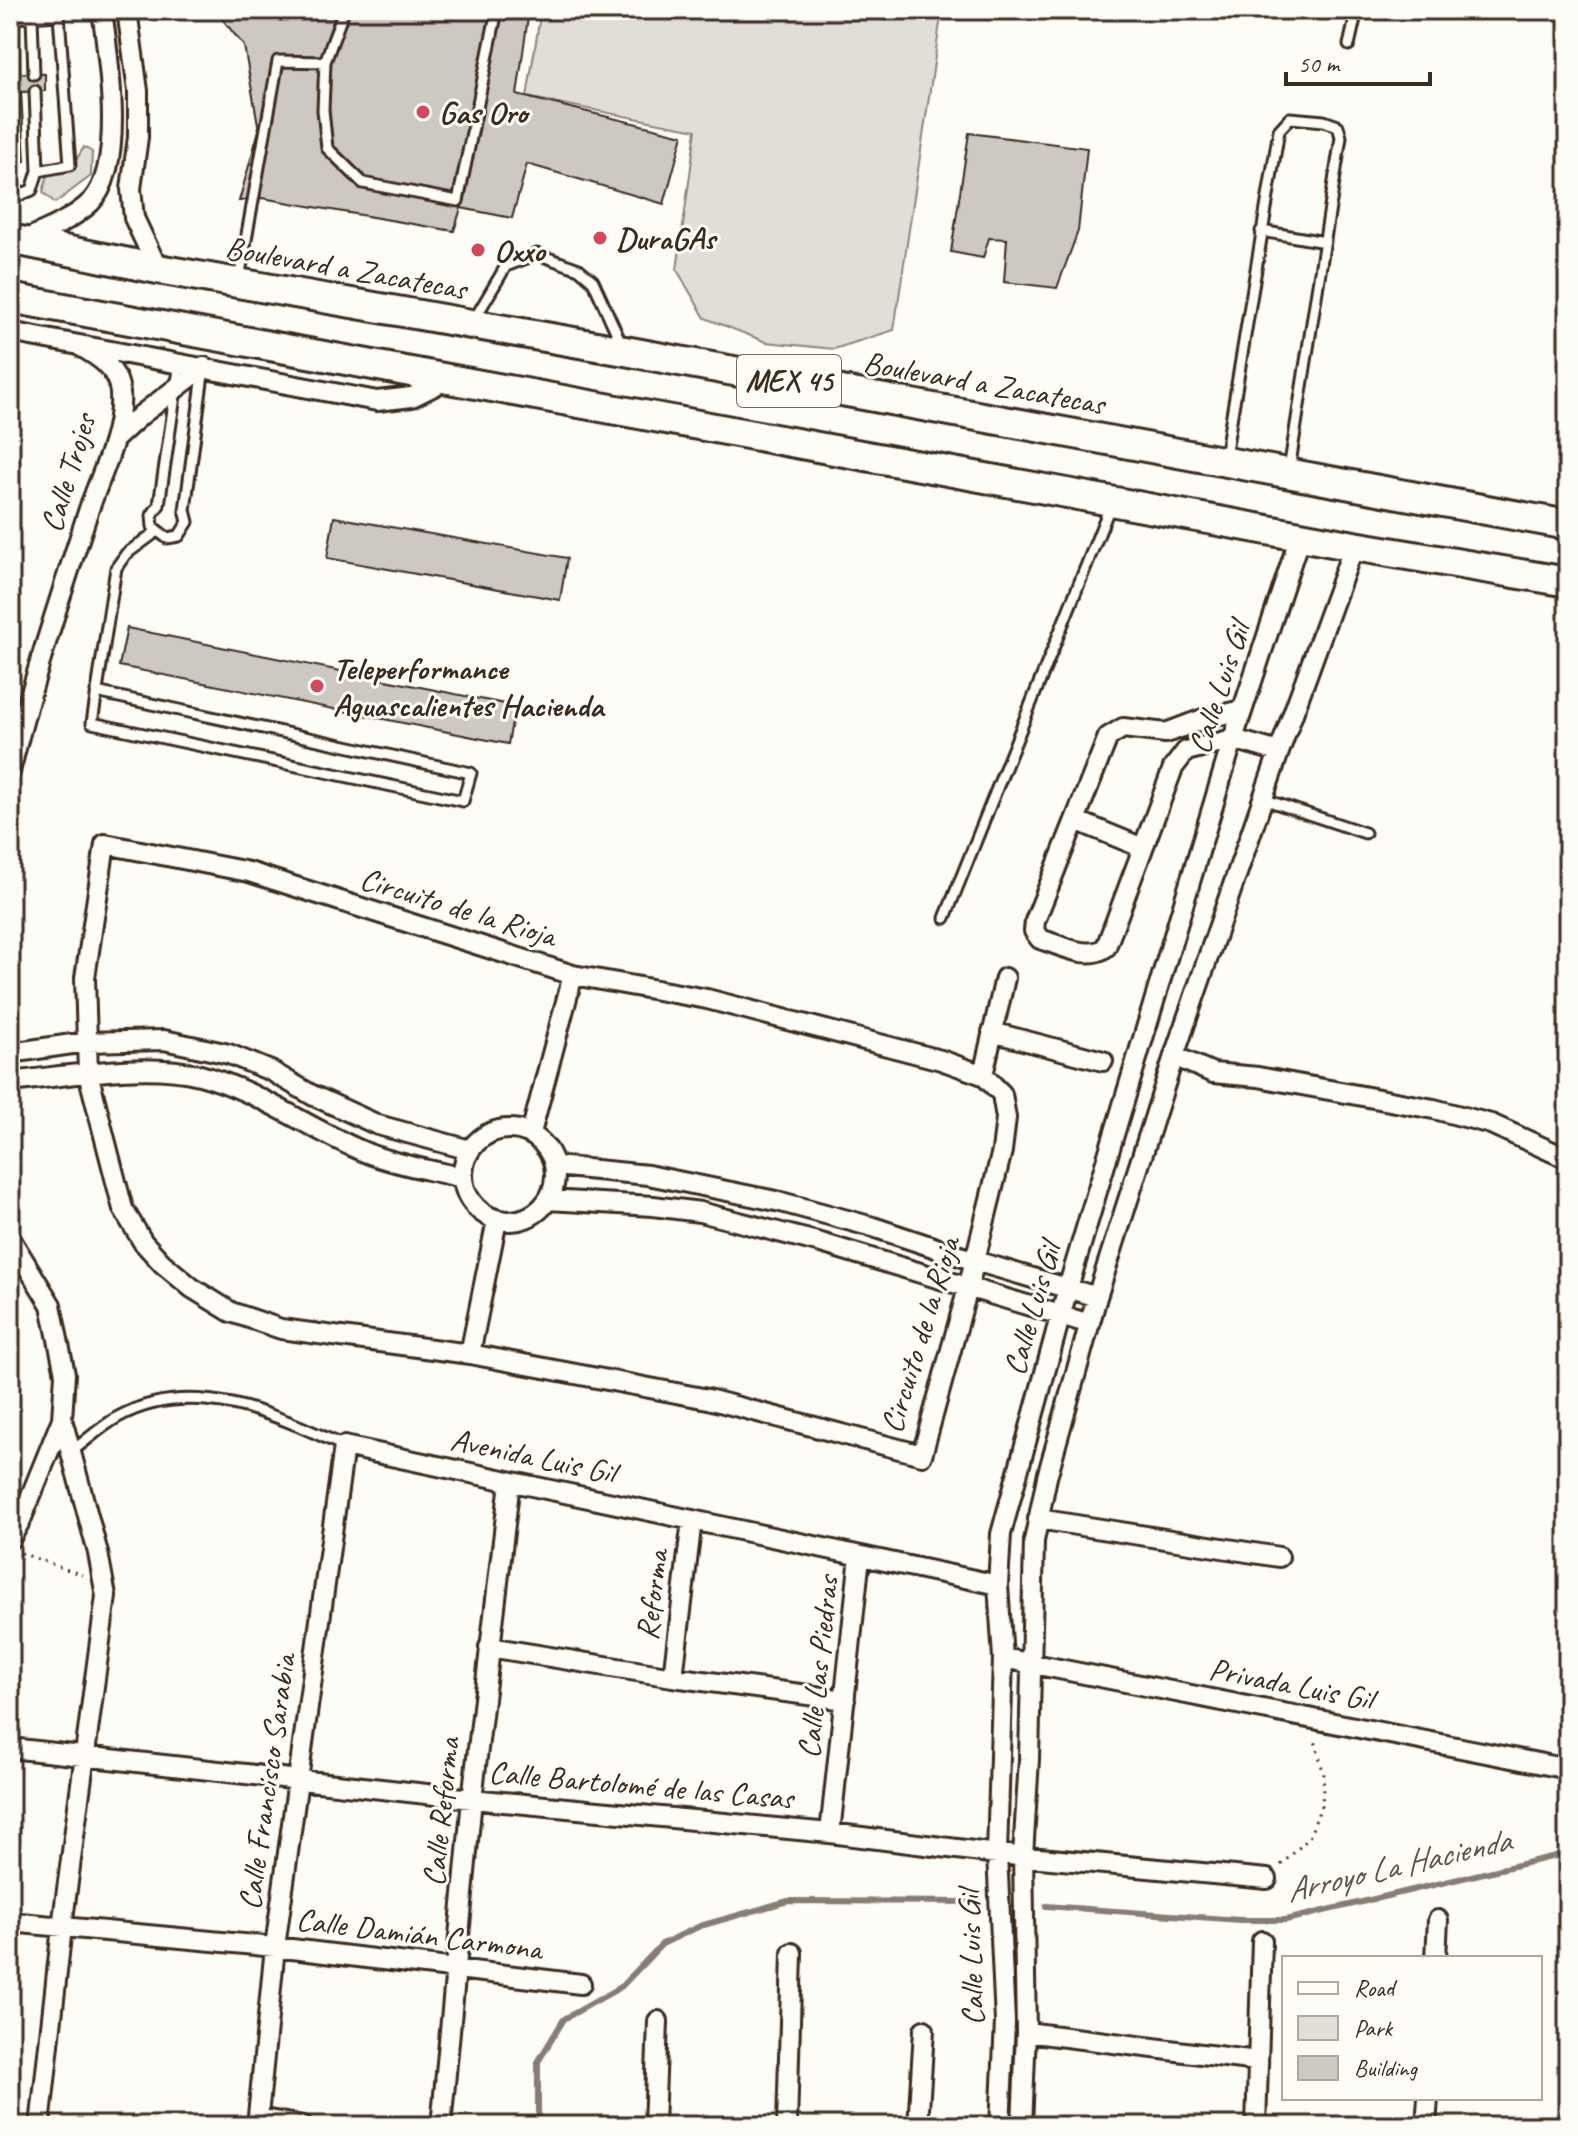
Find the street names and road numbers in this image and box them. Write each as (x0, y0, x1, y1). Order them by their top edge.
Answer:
street label: Boulevard a Zacatecas (222, 227, 472, 310)
street label: Boulevard a Zacatecas (860, 342, 1110, 425)
road number: MEX 45 (737, 355, 841, 407)
street label: Calle Trojes (31, 407, 106, 537)
street label: Calle Luis Gil (1179, 612, 1261, 759)
street label: Circuito de la Rioja (355, 858, 564, 957)
street label: Circuito de la Rioja (871, 1229, 970, 1438)
street label: Calle Luis Gil (994, 1233, 1072, 1380)
street label: Avenida Luis Gil (447, 1419, 624, 1495)
street label: Reforma (626, 1545, 678, 1642)
street label: Calle Las Piedras (788, 1571, 848, 1760)
street label: Privada Luis Gil (1206, 1648, 1382, 1721)
street label: Calle Francisco Sarabia (229, 1649, 306, 1912)
street label: Calle Reforma (413, 1734, 469, 1888)
street label: Calle Bartolomé de las Casas (487, 1751, 797, 1819)
street label: Calle Luis Gil (948, 1884, 994, 2026)
street label: Calle Damián Carmona (294, 1899, 547, 1970)

